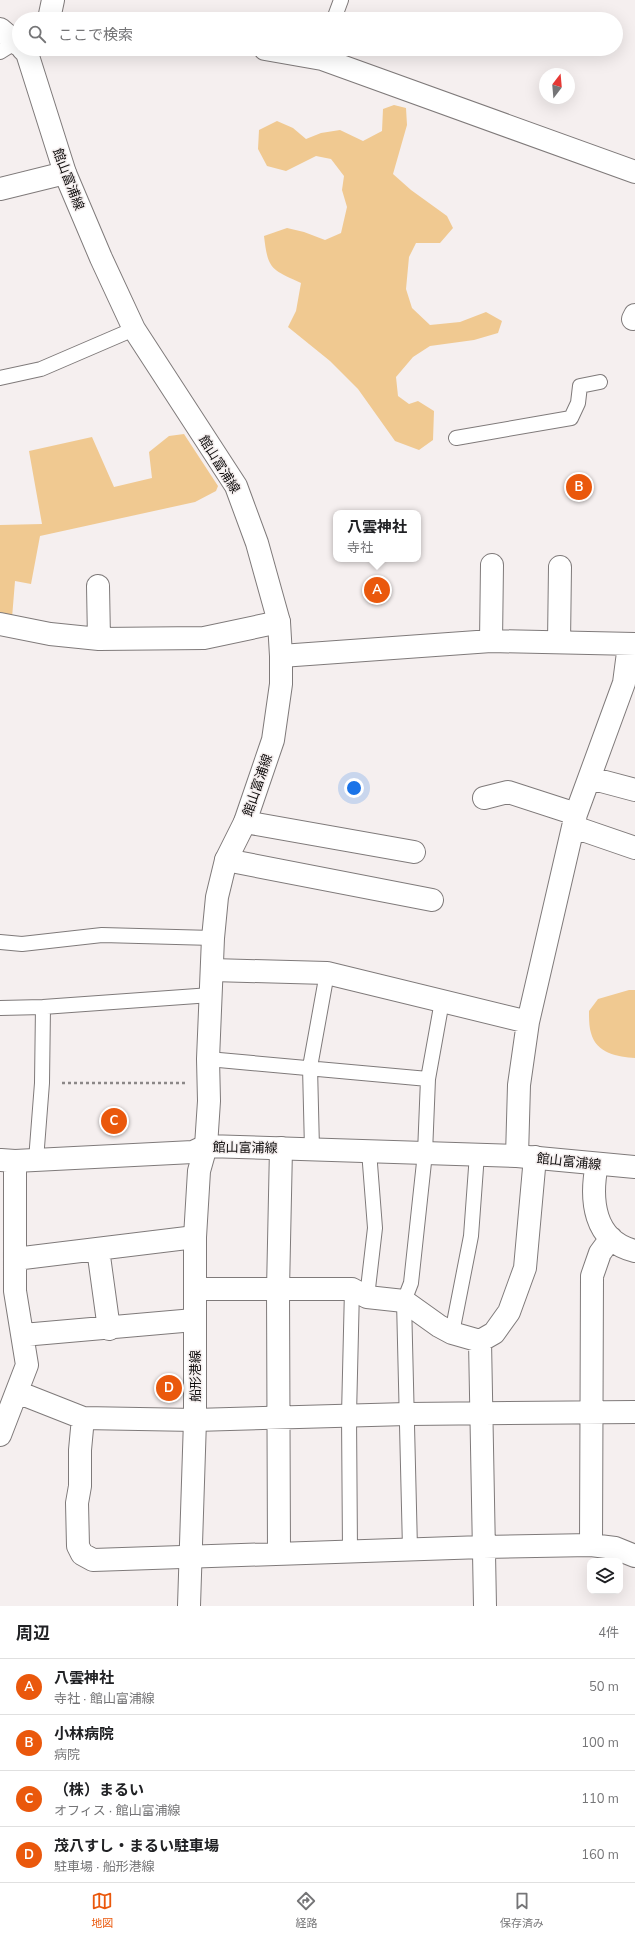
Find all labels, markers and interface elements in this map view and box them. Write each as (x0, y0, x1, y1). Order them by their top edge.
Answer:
search box (12, 12, 623, 56)
icon: search (26, 23, 48, 45)
text: ここで検索 (58, 25, 133, 45)
north arrow (539, 68, 575, 104)
street label: 館山富浦線 (48, 146, 88, 213)
street label: 館山富浦線 (194, 432, 244, 497)
pin: B (566, 472, 592, 502)
popup (333, 510, 421, 562)
text: 八雲神社 (347, 517, 407, 537)
text: 寺社 (347, 539, 373, 557)
pin: A (364, 575, 390, 605)
street label: 館山富浦線 (239, 752, 277, 819)
your location (344, 778, 364, 798)
pin: C (101, 1106, 127, 1136)
street label: 館山富浦線 (212, 1138, 278, 1158)
street label: 館山富浦線 (536, 1150, 602, 1174)
street label: 船形港線 (187, 1350, 205, 1402)
pin: D (156, 1373, 182, 1403)
map controls (587, 1558, 623, 1594)
button: layers (587, 1558, 623, 1594)
text: 周辺 (16, 1622, 50, 1645)
text: 4件 (598, 1624, 619, 1642)
text: 八雲神社 (54, 1668, 114, 1688)
text: A (24, 1678, 34, 1696)
text: 50 m (589, 1678, 619, 1696)
text: 寺社 · 館山富浦線 (54, 1690, 155, 1708)
text: 小林病院 (54, 1724, 114, 1744)
text: B (25, 1734, 33, 1752)
text: 100 m (581, 1734, 619, 1752)
text: 病院 (54, 1746, 80, 1764)
text: （株）まるい (54, 1780, 144, 1800)
text: C (25, 1790, 33, 1808)
text: 110 m (581, 1790, 619, 1808)
text: オフィス · 館山富浦線 (54, 1802, 180, 1820)
text: 茂八すし・まるい駐車場 (54, 1836, 219, 1856)
text: D (24, 1846, 34, 1864)
text: 160 m (581, 1846, 619, 1864)
text: 駐車場 · 船形港線 (54, 1858, 155, 1876)
tab: 地図 (91, 1890, 113, 1931)
tab: 経路 (295, 1890, 317, 1931)
tab: 保存済み (500, 1890, 544, 1931)

